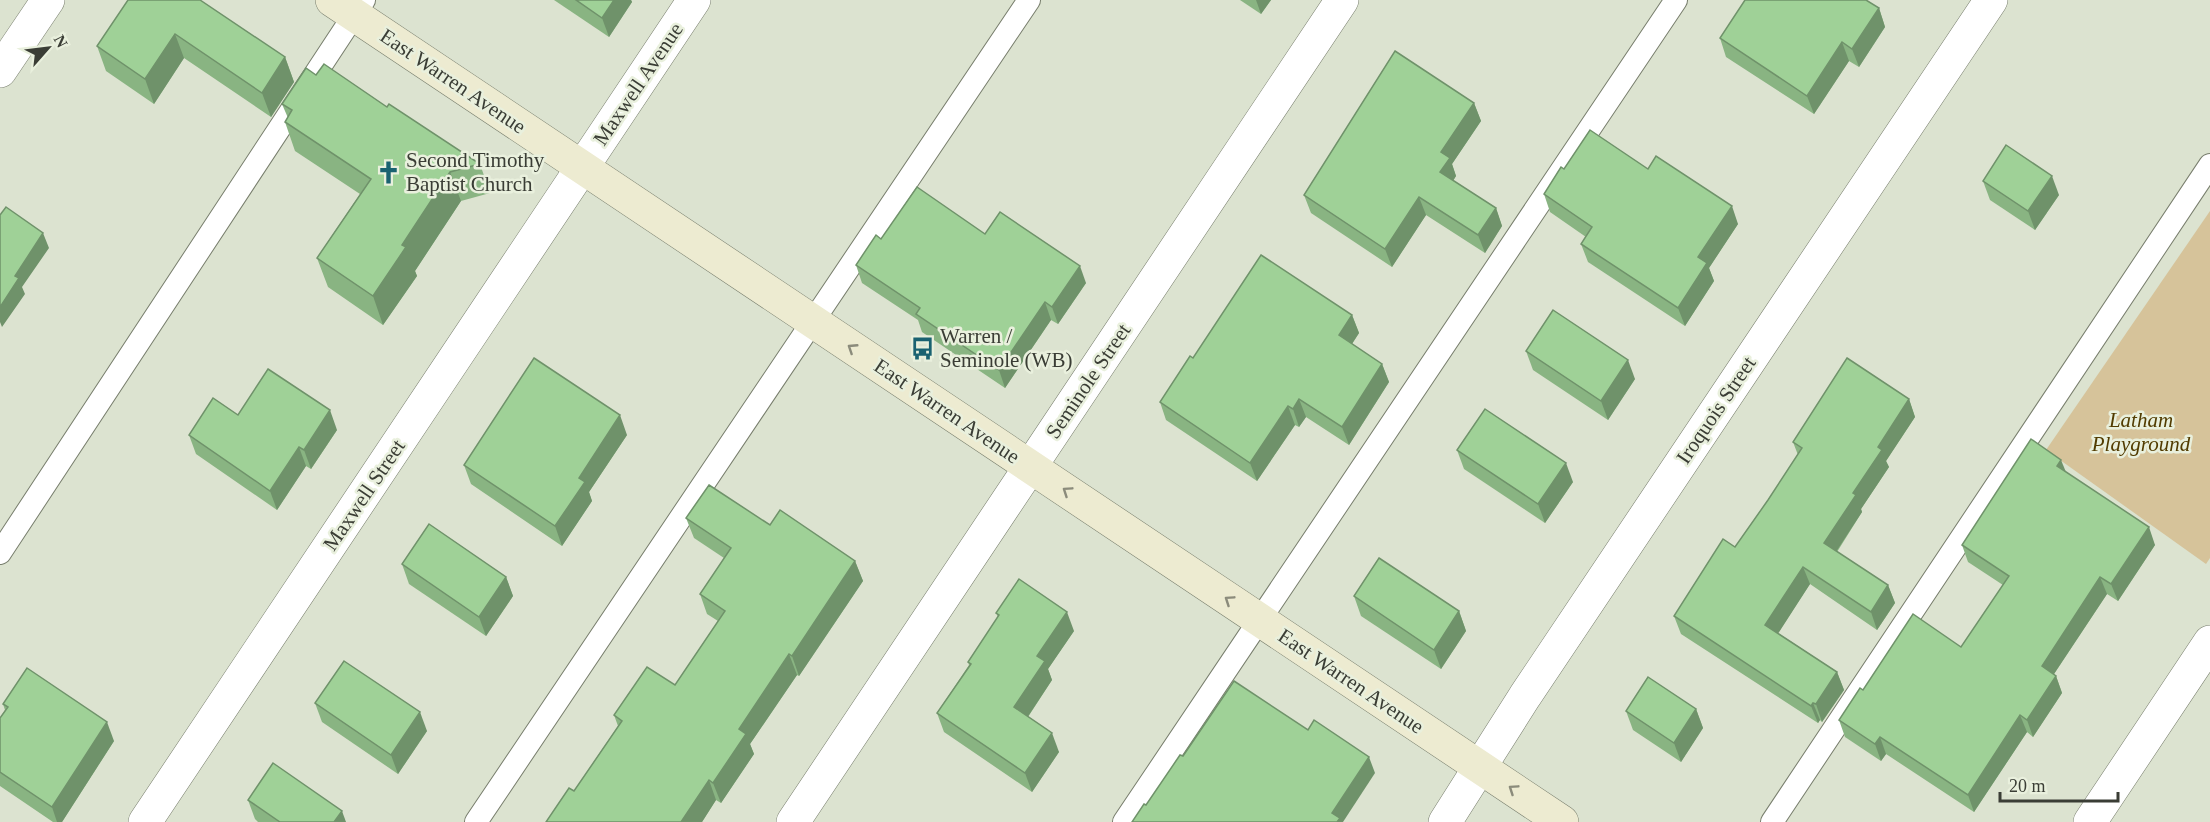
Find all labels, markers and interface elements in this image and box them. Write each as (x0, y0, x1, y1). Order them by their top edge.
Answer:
north arrow (18, 18, 78, 78)
street label: Maxwell Avenue (588, 18, 688, 150)
street label: East Warren Avenue (376, 23, 530, 139)
text: N (51, 32, 71, 51)
place label: Second Timothy Baptist Church (406, 148, 545, 196)
church icon: Second Timothy Baptist Church (375, 159, 401, 185)
street label: Seminole Street (1041, 319, 1135, 443)
place label: Warren / Seminole (WB) (940, 324, 1072, 372)
bus stop icon: Warren / Seminole (WB) (909, 335, 935, 361)
one-way arrow (848, 344, 859, 355)
street label: Iroquois Street (1671, 352, 1761, 468)
street label: East Warren Avenue (870, 353, 1024, 469)
park label: Latham Playground (2091, 408, 2191, 456)
street label: Maxwell Street (318, 435, 410, 555)
one-way arrow (1062, 487, 1073, 498)
one-way arrow (1224, 596, 1235, 607)
street label: East Warren Avenue (1274, 623, 1428, 739)
scale bar (2000, 765, 2118, 803)
text: 20 m (2009, 776, 2046, 796)
one-way arrow (1509, 785, 1519, 797)

